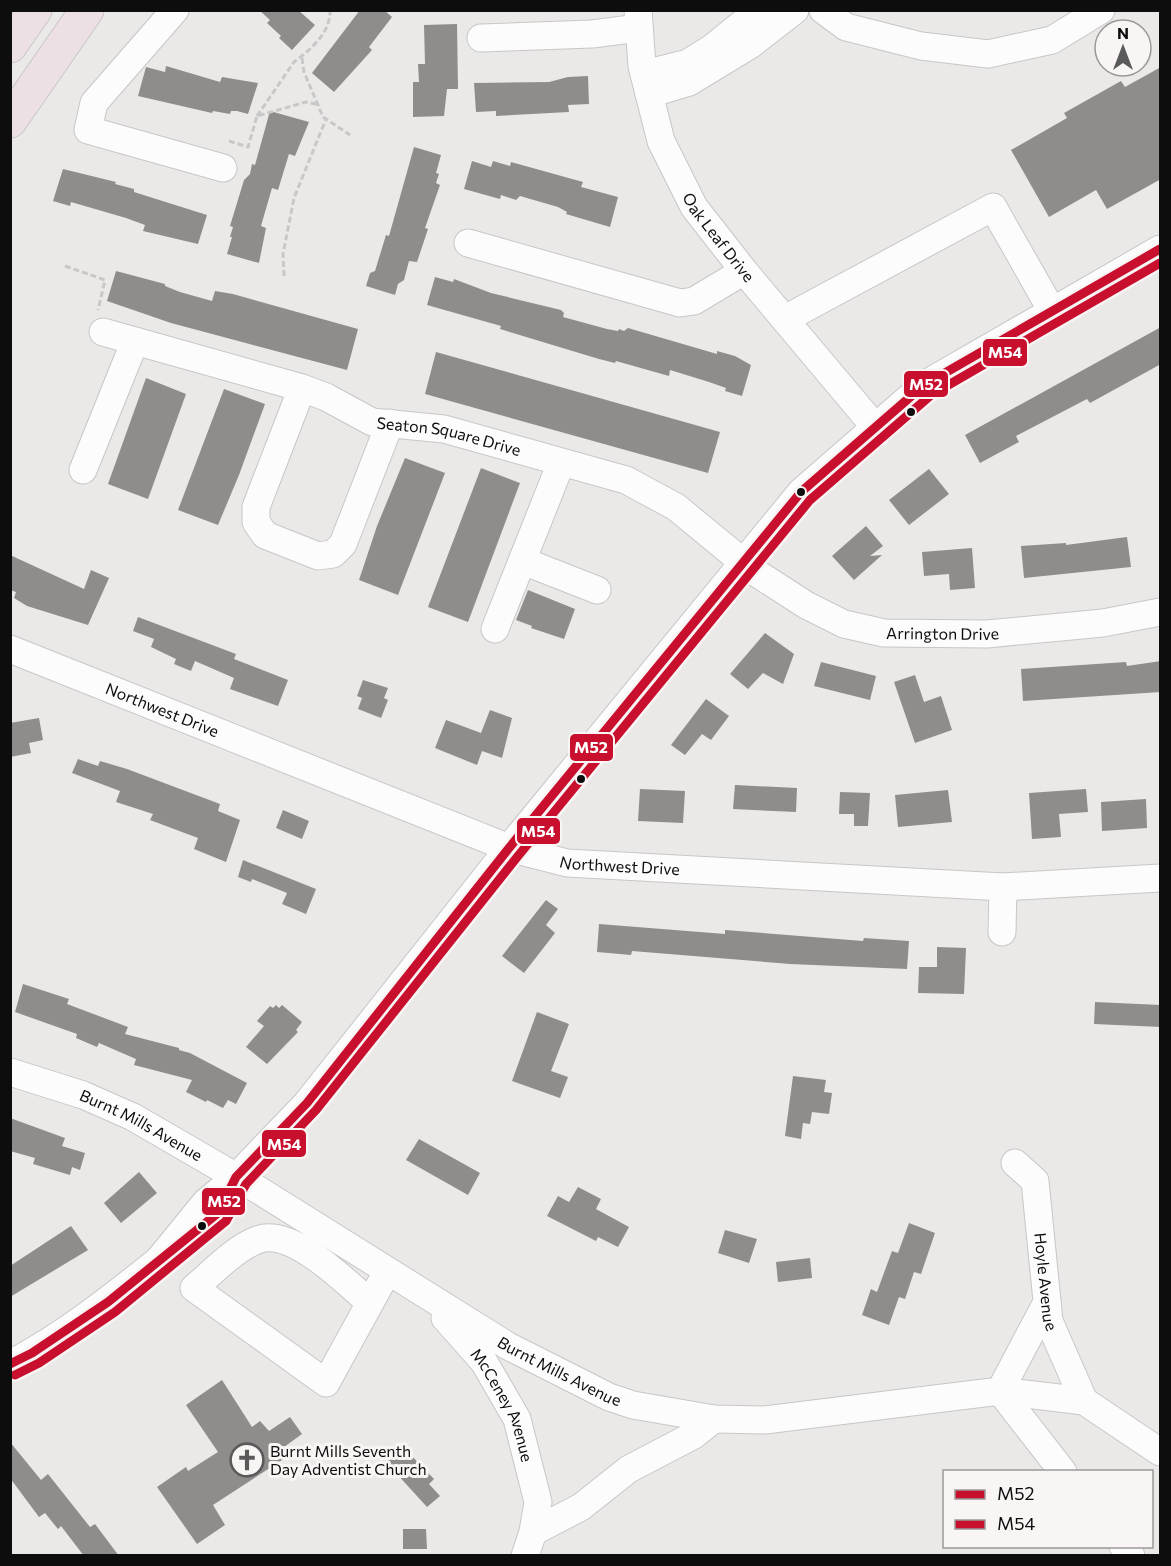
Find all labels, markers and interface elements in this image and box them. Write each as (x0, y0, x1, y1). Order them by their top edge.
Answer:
north arrow (1093, 18, 1153, 78)
text: N (1117, 23, 1129, 42)
street label: Oak Leaf Drive (679, 189, 759, 285)
line badge: M54 (982, 338, 1028, 367)
text: M54 (988, 342, 1022, 361)
line badge: M52 (903, 370, 949, 398)
text: M52 (909, 374, 943, 393)
unlabelled marker (905, 406, 917, 418)
street label: Seaton Square Drive (376, 413, 523, 459)
unlabelled marker (795, 486, 807, 498)
street label: Arrington Drive (886, 623, 1000, 643)
street label: Northwest Drive (103, 678, 222, 740)
line badge: M52 (569, 733, 614, 762)
text: M52 (574, 737, 608, 756)
unlabelled marker (575, 773, 587, 785)
line badge: M54 (516, 817, 561, 845)
text: M54 (521, 821, 555, 840)
street label: Northwest Drive (558, 852, 680, 878)
street label: Burnt Mills Avenue (77, 1085, 206, 1164)
line badge: M54 (261, 1129, 307, 1158)
text: M54 (267, 1134, 301, 1153)
line badge: M52 (201, 1187, 246, 1216)
text: M52 (207, 1191, 241, 1210)
unlabelled marker (196, 1220, 208, 1232)
street label: Hoyle Avenue (1031, 1232, 1062, 1333)
street label: Burnt Mills Avenue (494, 1332, 624, 1409)
street label: McCeney Avenue (467, 1344, 537, 1464)
place label: Burnt Mills Seventh Day Adventist Church (270, 1441, 427, 1478)
church icon: Burnt Mills Seventh Day Adventist Church (229, 1442, 265, 1478)
legend (943, 1470, 1153, 1548)
text: M52 (997, 1482, 1035, 1504)
text: M54 (997, 1512, 1036, 1534)

